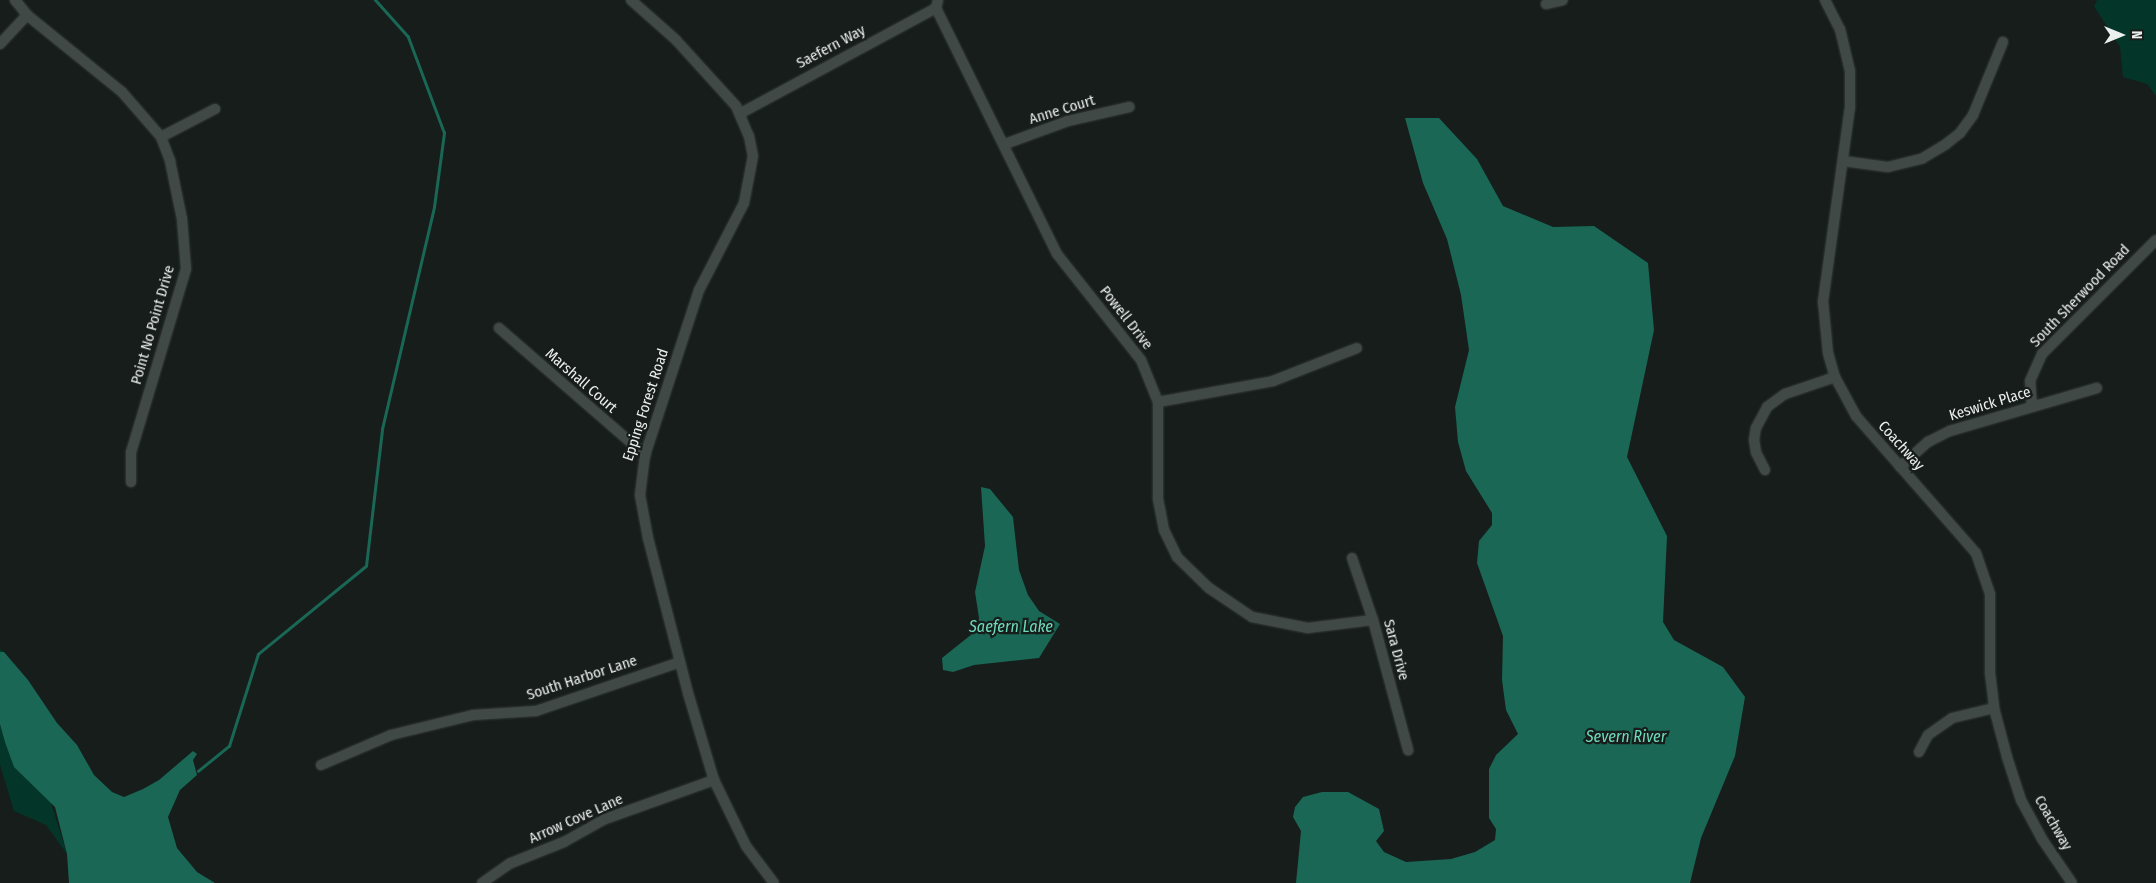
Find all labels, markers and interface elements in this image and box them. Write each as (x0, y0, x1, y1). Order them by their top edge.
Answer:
north arrow (2096, 10, 2146, 60)
street label: Saefern Way (794, 21, 868, 73)
text: N (2128, 31, 2145, 39)
street label: Anne Court (1027, 91, 1097, 129)
street label: South Sherwood Road (2026, 241, 2134, 351)
street label: Point No Point Drive (127, 263, 179, 387)
street label: Powell Drive (1096, 283, 1156, 353)
street label: Marshall Court (541, 345, 621, 417)
street label: Epping Forest Road (619, 346, 673, 464)
street label: Keswick Place (1947, 383, 2033, 425)
street label: Coachway (1874, 418, 1928, 474)
water label: Saefern Lake (969, 617, 1053, 637)
street label: Sara Drive (1379, 618, 1413, 682)
street label: South Harbor Lane (525, 652, 639, 704)
water label: Severn River (1586, 727, 1666, 747)
street label: Arrow Cove Lane (526, 790, 626, 848)
street label: Coachway (2030, 792, 2076, 854)

